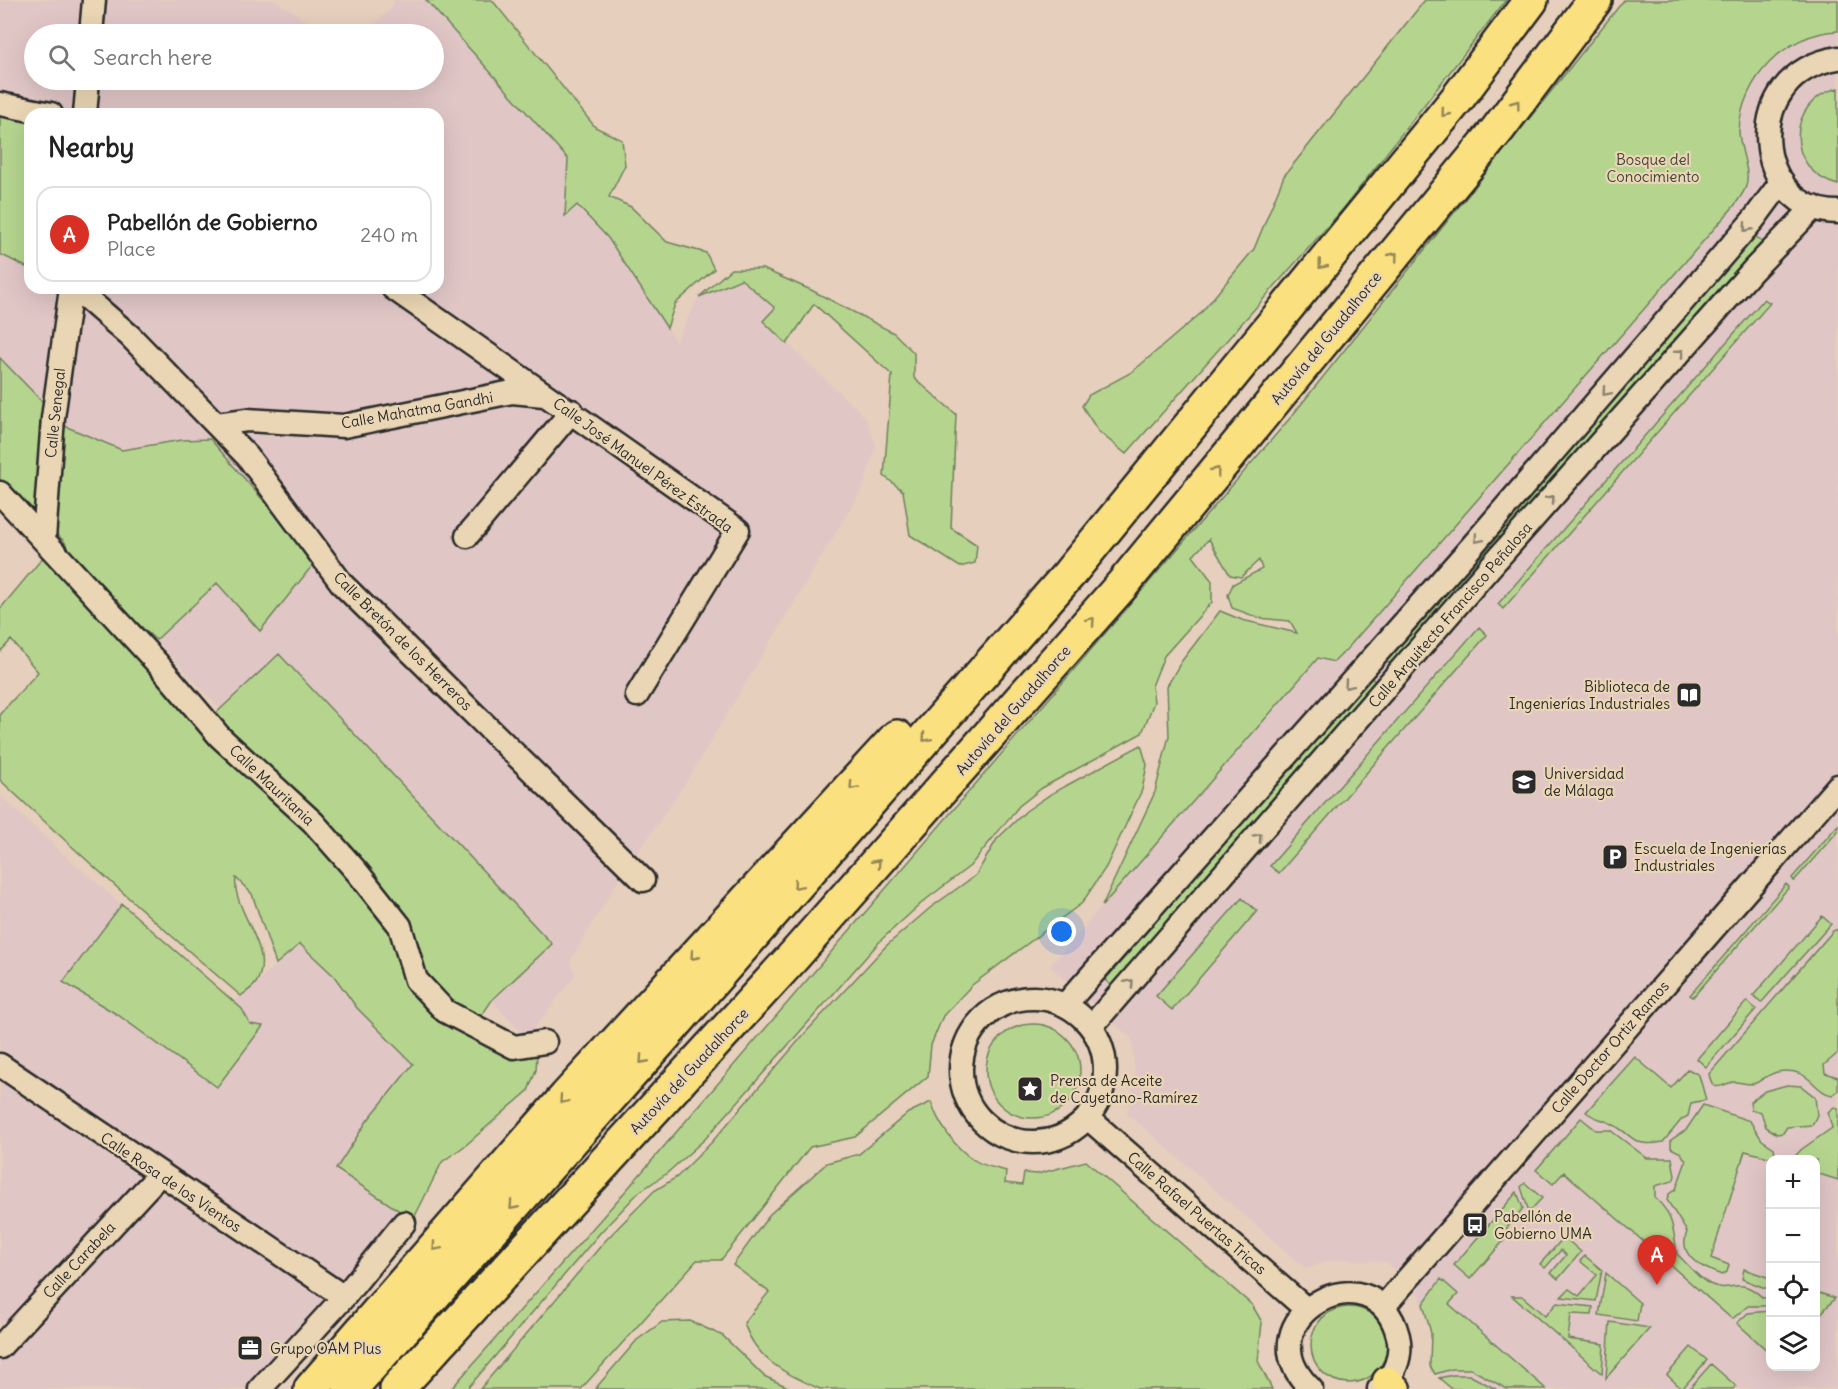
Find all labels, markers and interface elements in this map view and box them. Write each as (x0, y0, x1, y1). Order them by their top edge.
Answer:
search box (24, 24, 444, 90)
icon: search (45, 41, 78, 74)
text: Search here (93, 43, 212, 71)
one-way arrow (1509, 100, 1520, 111)
one-way arrow (1442, 107, 1453, 118)
text: Nearby (48, 131, 134, 164)
park label: Bosque del Conocimiento (1607, 150, 1699, 186)
text: Pabellón de Gobierno (107, 208, 318, 236)
one-way arrow (1743, 221, 1754, 232)
text: A (63, 222, 76, 247)
text: 240 m (360, 222, 418, 247)
text: Place (107, 236, 155, 261)
one-way arrow (1386, 252, 1397, 263)
one-way arrow (1318, 258, 1329, 269)
street label: Autovía del Guadalhorce (1266, 268, 1386, 408)
one-way arrow (1673, 349, 1684, 360)
street label: Calle Senegal (41, 367, 69, 459)
one-way arrow (1602, 385, 1613, 396)
street label: Calle Mahatma Gandhi (340, 387, 494, 433)
street label: Calle José Manuel Pérez Estrada (549, 393, 737, 537)
one-way arrow (1209, 467, 1220, 478)
one-way arrow (1544, 495, 1555, 505)
street label: Calle Arquitecto Francisco Peñalosa (1364, 518, 1536, 712)
one-way arrow (1474, 532, 1485, 543)
street label: Calle Bretón de los Herreros (330, 568, 476, 714)
one-way arrow (1084, 617, 1095, 628)
street label: Autovía del Guadalhorce (951, 641, 1075, 779)
place label: Biblioteca de Ingenierías Industriales (1509, 677, 1670, 713)
one-way arrow (1344, 678, 1355, 689)
library icon: Biblioteca de Ingenierías Industriales (1674, 680, 1704, 710)
one-way arrow (922, 731, 933, 742)
street label: Calle Mauritania (225, 741, 319, 830)
place label: Universidad de Málaga (1544, 764, 1624, 800)
school or university icon: Universidad de Málaga (1509, 767, 1539, 797)
one-way arrow (849, 779, 860, 789)
one-way arrow (1251, 833, 1262, 844)
place label: Escuela de Ingenierías Industriales (1634, 839, 1787, 875)
parking icon: Escuela de Ingenierías Industriales (1600, 842, 1630, 872)
one-way arrow (870, 859, 881, 870)
one-way arrow (793, 878, 804, 889)
your location (1047, 917, 1076, 946)
one-way arrow (690, 949, 701, 959)
street label: Calle Doctor Ortiz Ramos (1547, 977, 1673, 1117)
one-way arrow (1123, 979, 1134, 990)
street label: Autovía del Guadalhorce (626, 1004, 752, 1138)
one-way arrow (639, 1053, 650, 1064)
place label: Prensa de Aceite de Cayetano-Ramírez (1050, 1071, 1198, 1107)
place icon: Prensa de Aceite de Cayetano-Ramírez (1015, 1074, 1045, 1104)
one-way arrow (560, 1093, 571, 1104)
street label: Calle Rosa de los Vientos (97, 1128, 245, 1236)
street label: Calle Rafael Puertas Tricas (1124, 1147, 1271, 1279)
map controls (1766, 1155, 1820, 1371)
button: + (1766, 1155, 1820, 1209)
one-way arrow (509, 1199, 520, 1209)
place label: Pabellón de Gobierno UMA (1494, 1207, 1592, 1243)
button: − (1766, 1209, 1820, 1263)
bus stop icon: Pabellón de Gobierno UMA (1460, 1210, 1490, 1240)
street label: Calle Carabela (39, 1217, 120, 1302)
pin: A (1638, 1236, 1676, 1285)
one-way arrow (432, 1241, 443, 1251)
button: locate (1766, 1263, 1820, 1317)
button: layers (1766, 1317, 1820, 1371)
office icon: Grupo OAM Plus (235, 1333, 265, 1363)
place label: Grupo OAM Plus (270, 1339, 381, 1358)

